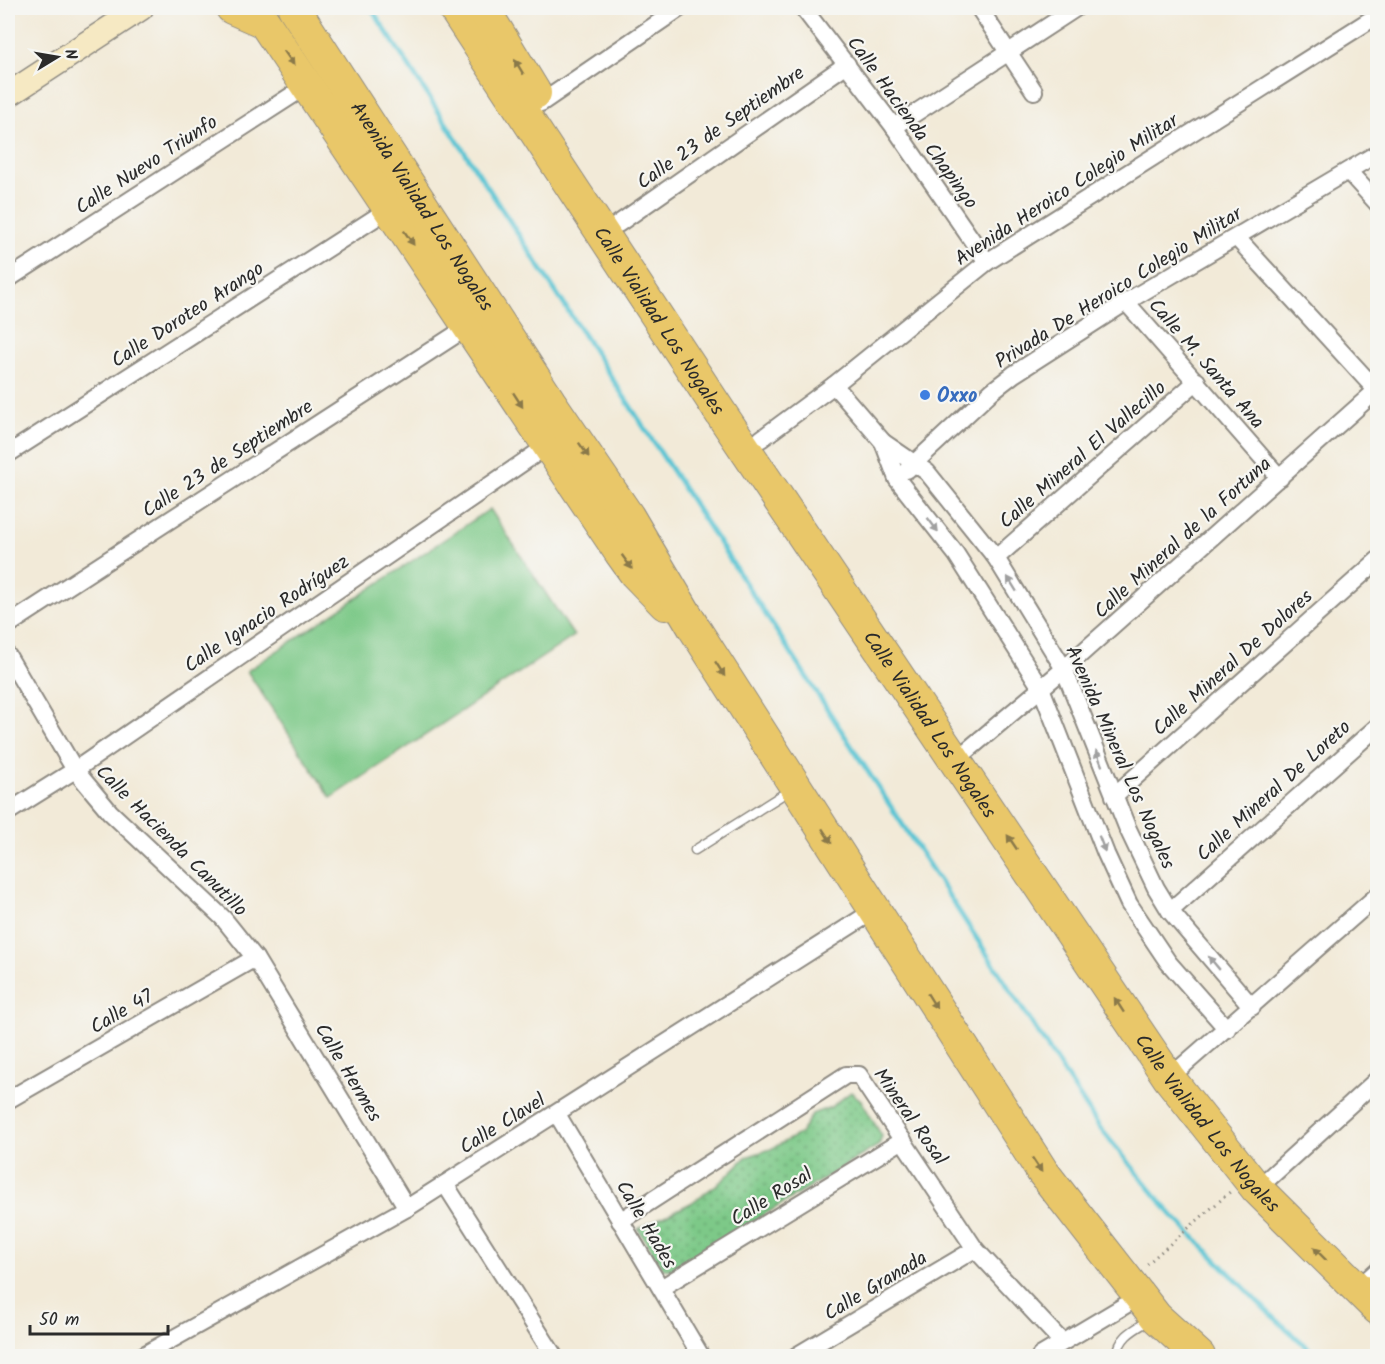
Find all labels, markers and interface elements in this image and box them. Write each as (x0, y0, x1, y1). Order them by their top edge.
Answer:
north arrow (27, 27, 87, 87)
street label: Calle Hacienda Chapingo (838, 30, 985, 216)
text: N (57, 47, 83, 62)
one-way arrow (283, 51, 295, 66)
one-way arrow (514, 58, 524, 75)
street label: Calle 23 de Septiembre (630, 58, 812, 199)
street label: Avenida Vialidad Los Nogales (341, 96, 501, 319)
street label: Avenida Heroico Colegio Militar (949, 105, 1187, 275)
street label: Calle Nuevo Triunfo (69, 107, 225, 224)
street label: Privada De Heroico Colegio Militar (989, 199, 1250, 378)
street label: Calle Vialidad Los Nogales (584, 221, 732, 423)
one-way arrow (403, 230, 415, 246)
street label: Calle Doroteo Arango (105, 254, 271, 377)
street label: Calle M. Santa Ana (1139, 292, 1272, 437)
street label: Calle Mineral El Vallecillo (992, 373, 1174, 538)
place label: Oxxo (937, 381, 977, 413)
marker: Oxxo (918, 388, 932, 402)
street label: Calle 23 de Septiembre (136, 392, 320, 527)
one-way arrow (512, 392, 523, 408)
one-way arrow (578, 442, 590, 458)
street label: Calle Mineral de la Fortuna (1087, 450, 1280, 627)
one-way arrow (927, 517, 939, 532)
street label: Calle Ignacio Rodríguez (178, 547, 357, 682)
one-way arrow (621, 553, 633, 569)
one-way arrow (1006, 576, 1017, 592)
street label: Calle Mineral De Dolores (1146, 582, 1321, 745)
street label: Calle Vialidad Los Nogales (854, 625, 1004, 826)
street label: Avenida Mineral Los Nogales (1055, 641, 1183, 875)
one-way arrow (714, 661, 725, 677)
street label: Calle Mineral De Loreto (1189, 713, 1359, 870)
one-way arrow (1094, 749, 1103, 767)
street label: Calle Hacienda Canutillo (87, 758, 254, 925)
one-way arrow (822, 828, 833, 844)
one-way arrow (1006, 834, 1017, 850)
one-way arrow (1097, 835, 1107, 853)
one-way arrow (1208, 956, 1221, 971)
street label: Calle 47 (84, 981, 160, 1044)
one-way arrow (926, 993, 937, 1009)
one-way arrow (1113, 997, 1125, 1013)
street label: Calle Hermes (305, 1017, 390, 1129)
street label: Calle Vialidad Los Nogales (1125, 1028, 1287, 1222)
street label: Mineral Rosal (864, 1062, 955, 1173)
street label: Calle Clavel (454, 1085, 553, 1164)
one-way arrow (1032, 1156, 1043, 1173)
street label: Calle Rosal (725, 1160, 820, 1236)
street label: Calle Hades (606, 1175, 685, 1276)
street label: Calle Granada (818, 1243, 934, 1330)
one-way arrow (1313, 1248, 1327, 1262)
scale bar (30, 1298, 168, 1336)
text: 50 m (39, 1306, 79, 1335)

